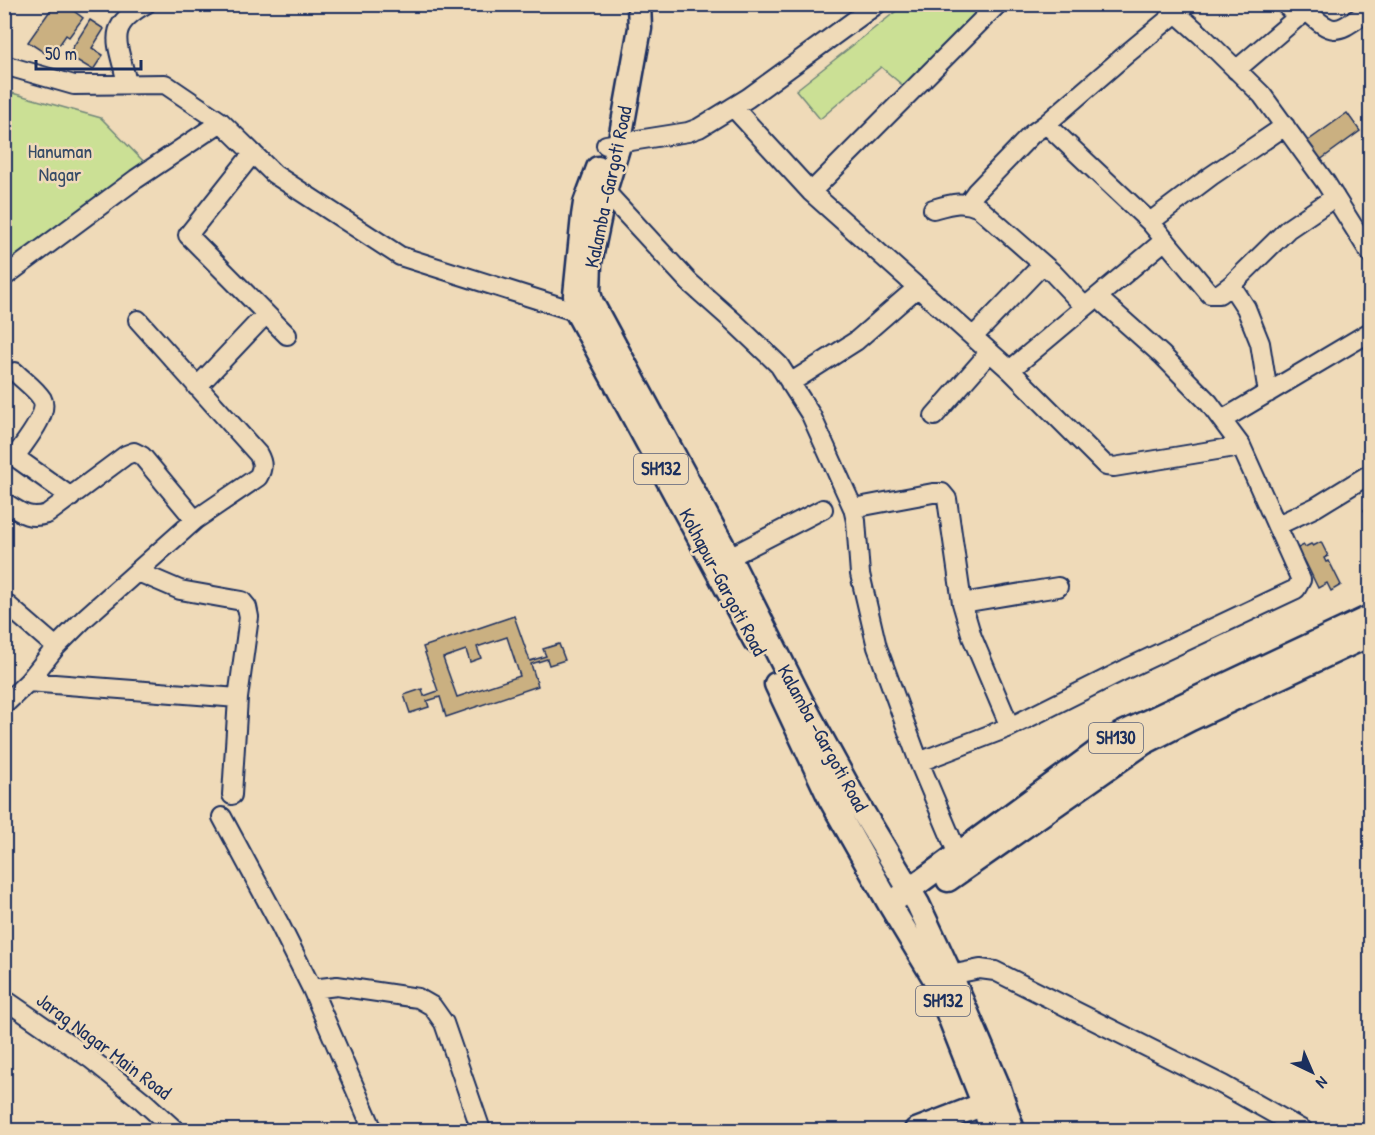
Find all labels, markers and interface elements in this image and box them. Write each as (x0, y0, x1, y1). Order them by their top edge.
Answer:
scale bar (36, 33, 141, 71)
text: 50 m (45, 41, 77, 66)
street label: Kalamba -Gargoti Road (577, 103, 638, 270)
park label: Hanuman Nagar (28, 137, 92, 187)
road number: SH132 (634, 454, 688, 484)
street label: Kolhapur-Gargoti Road (673, 503, 774, 660)
street label: Kalamba -Gargoti Road (772, 659, 875, 816)
road number: SH130 (1089, 723, 1143, 753)
street label: Jarag Nagar Main Road (31, 986, 177, 1105)
road number: SH132 (916, 986, 970, 1016)
north arrow (1282, 1042, 1342, 1102)
text: N (1311, 1072, 1333, 1094)

